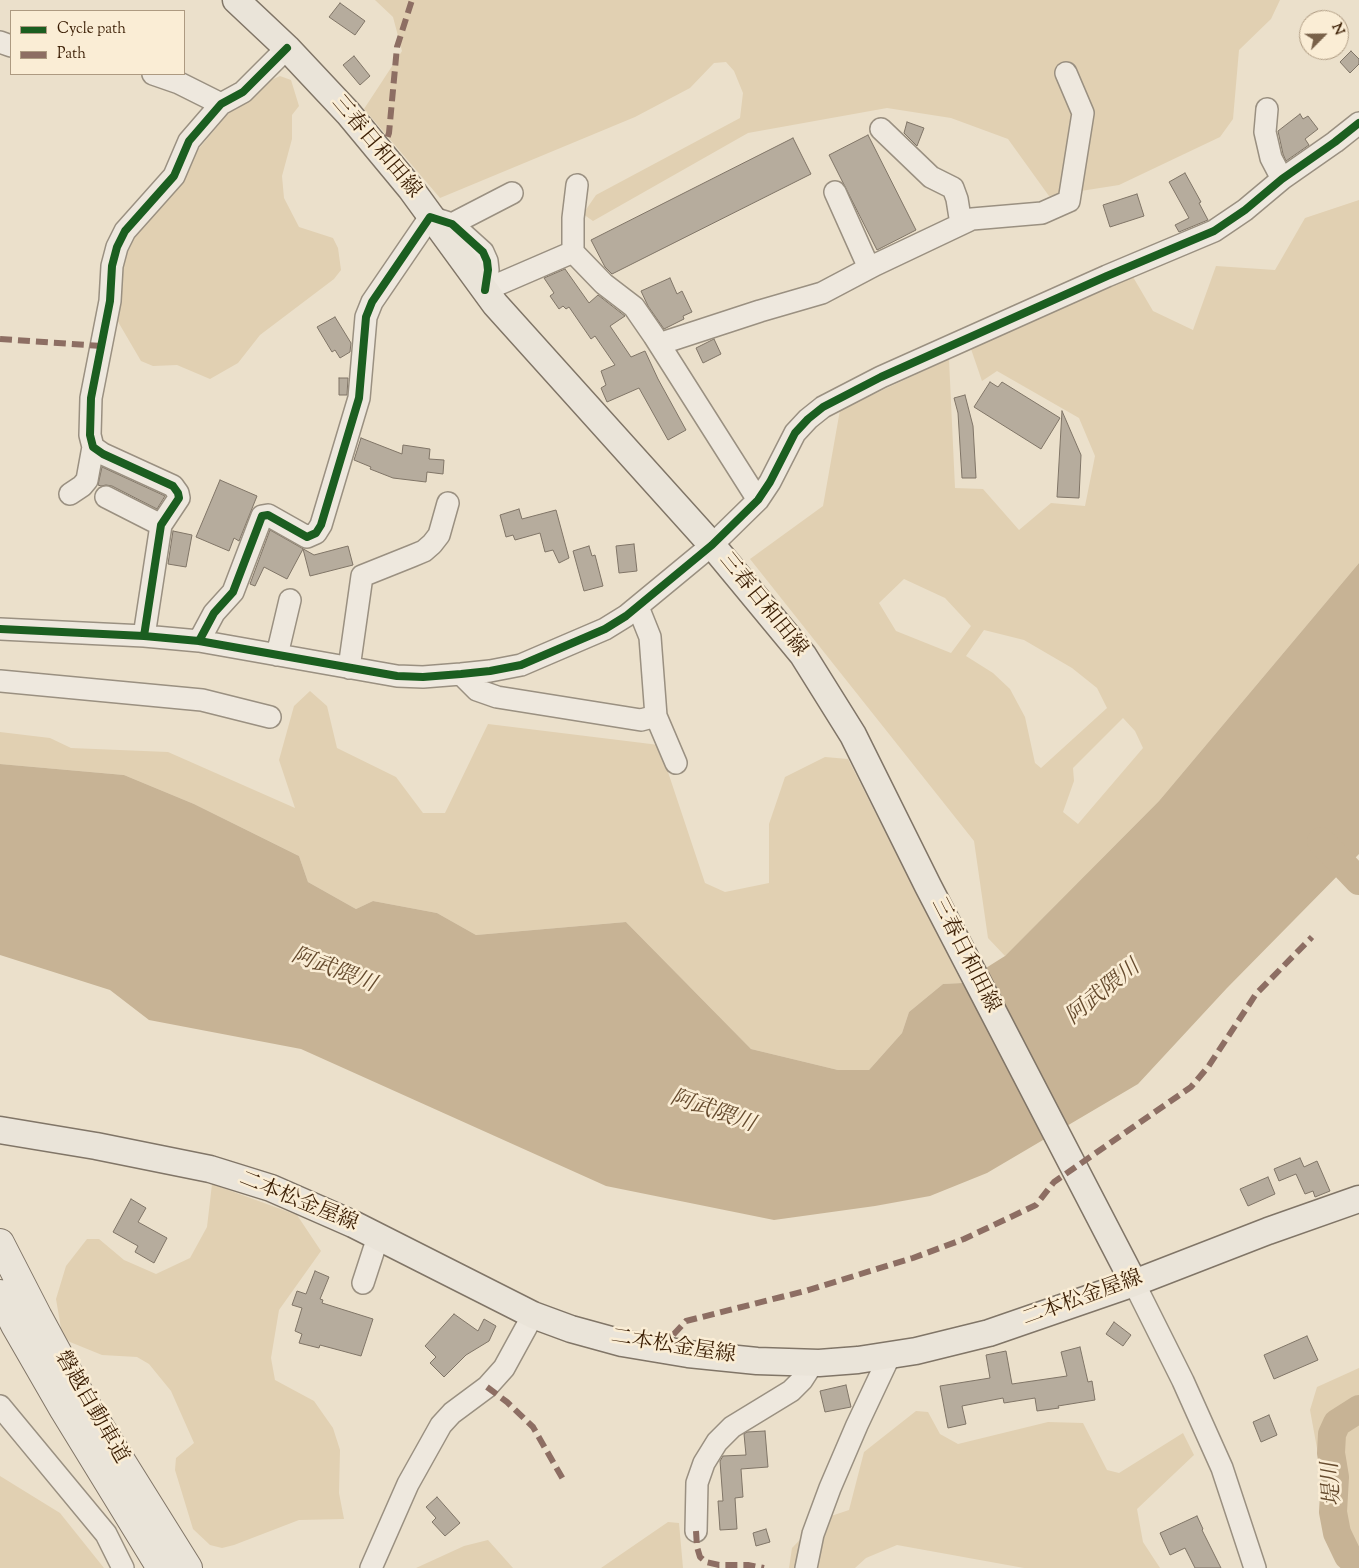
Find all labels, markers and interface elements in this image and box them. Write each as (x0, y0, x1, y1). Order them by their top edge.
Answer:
legend (10, 10, 185, 75)
north arrow (1299, 10, 1349, 60)
text: Cycle path (57, 19, 126, 40)
text: N (1325, 20, 1348, 39)
text: Path (57, 44, 86, 65)
street label: 三春日和田線 (325, 92, 425, 204)
street label: 三春日和田線 (713, 549, 811, 663)
street label: 三春日和田線 (924, 894, 1004, 1018)
water label: 阿武隈川 (287, 944, 379, 1000)
water label: 阿武隈川 (1061, 956, 1147, 1032)
water label: 阿武隈川 (666, 1086, 758, 1140)
street label: 二本松金屋線 (235, 1168, 361, 1238)
street label: 二本松金屋線 (1019, 1267, 1147, 1333)
street label: 二本松金屋線 (609, 1326, 737, 1370)
street label: 磐越自動車道 (48, 1347, 132, 1469)
water label: 堤川 (1319, 1461, 1349, 1507)

